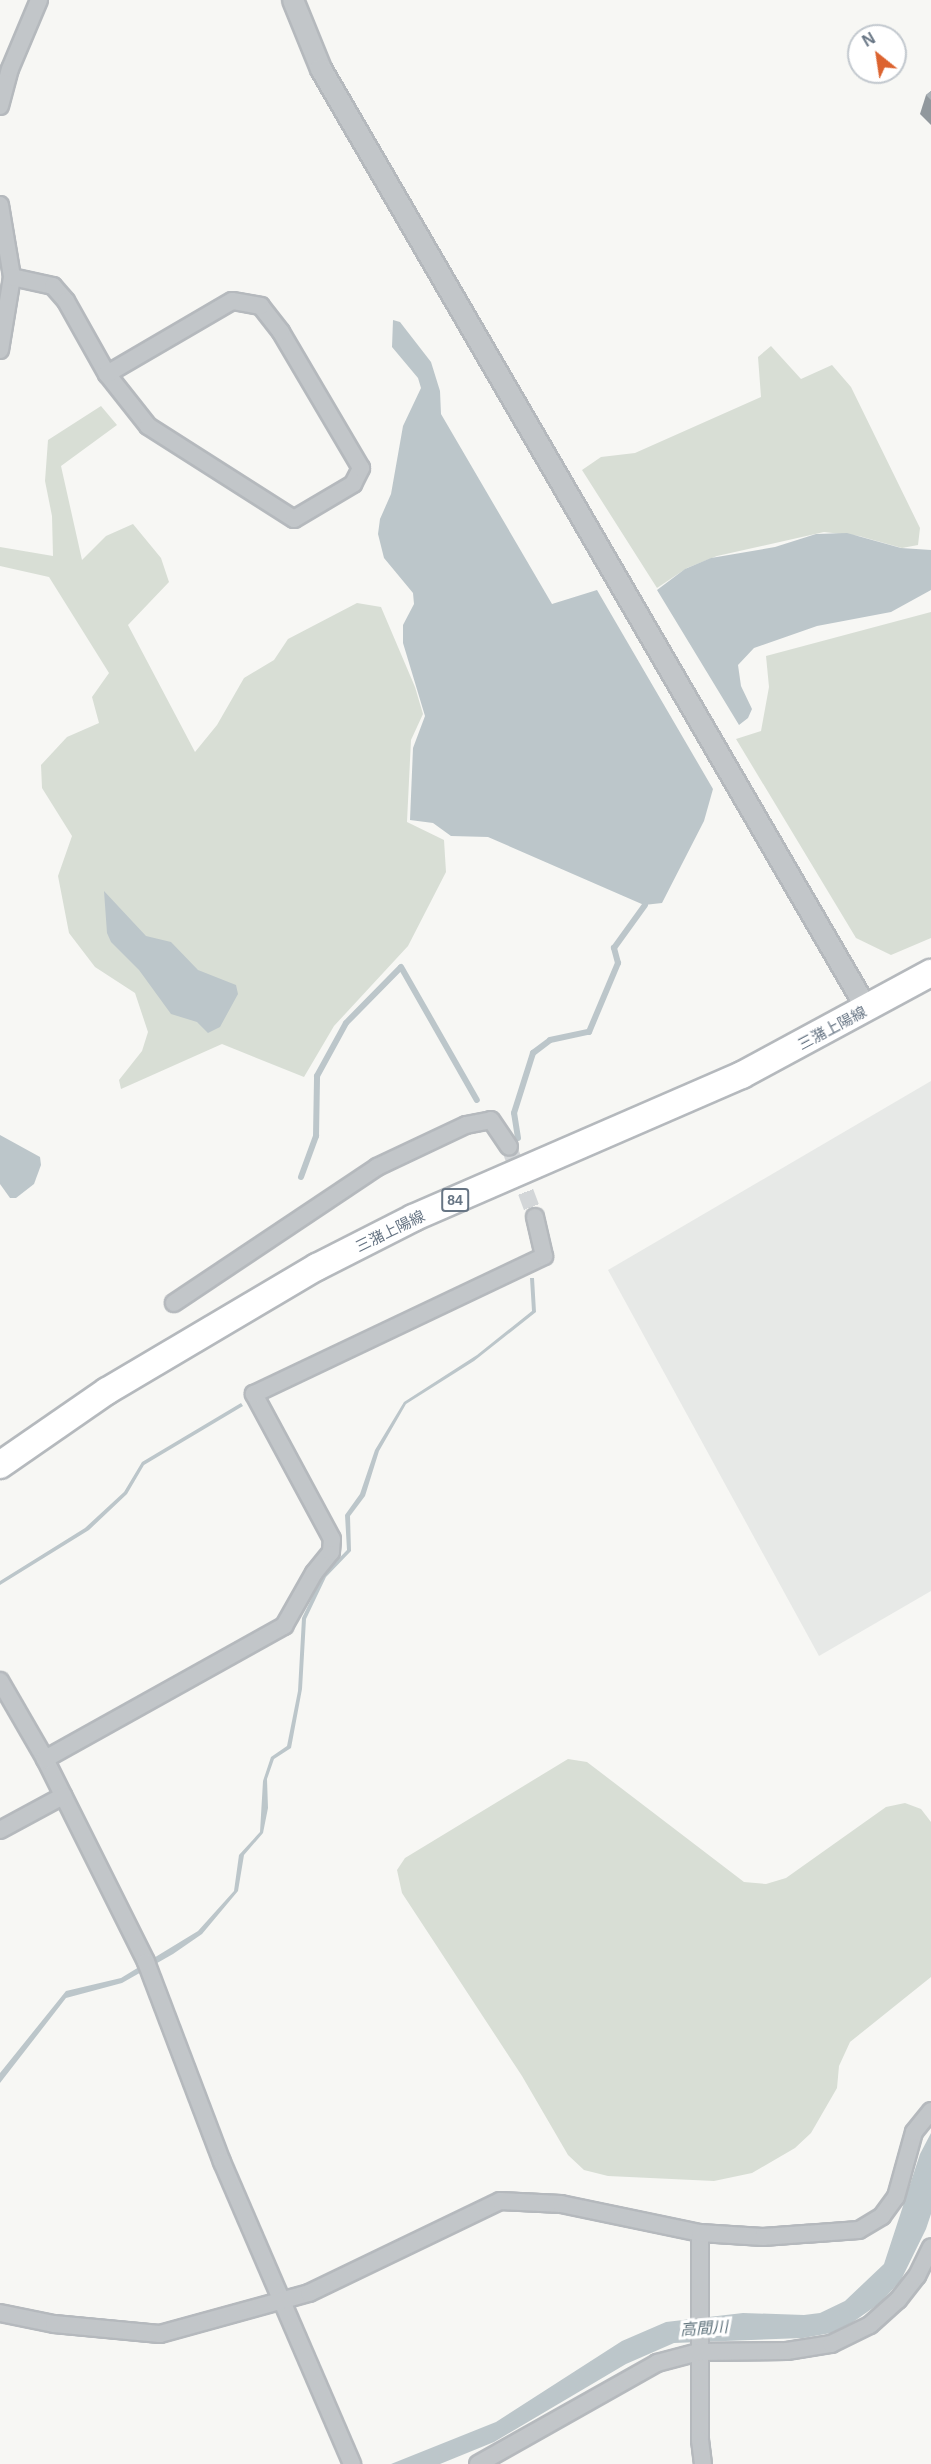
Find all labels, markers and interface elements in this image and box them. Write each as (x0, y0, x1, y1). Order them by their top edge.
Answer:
north arrow (847, 24, 907, 84)
text: N (859, 29, 878, 50)
street label: 三潴上陽線 (795, 1002, 869, 1054)
road number: 84 (440, 1189, 470, 1211)
street label: 三潴上陽線 (352, 1206, 428, 1256)
water label: 高間川 (679, 2318, 729, 2340)

